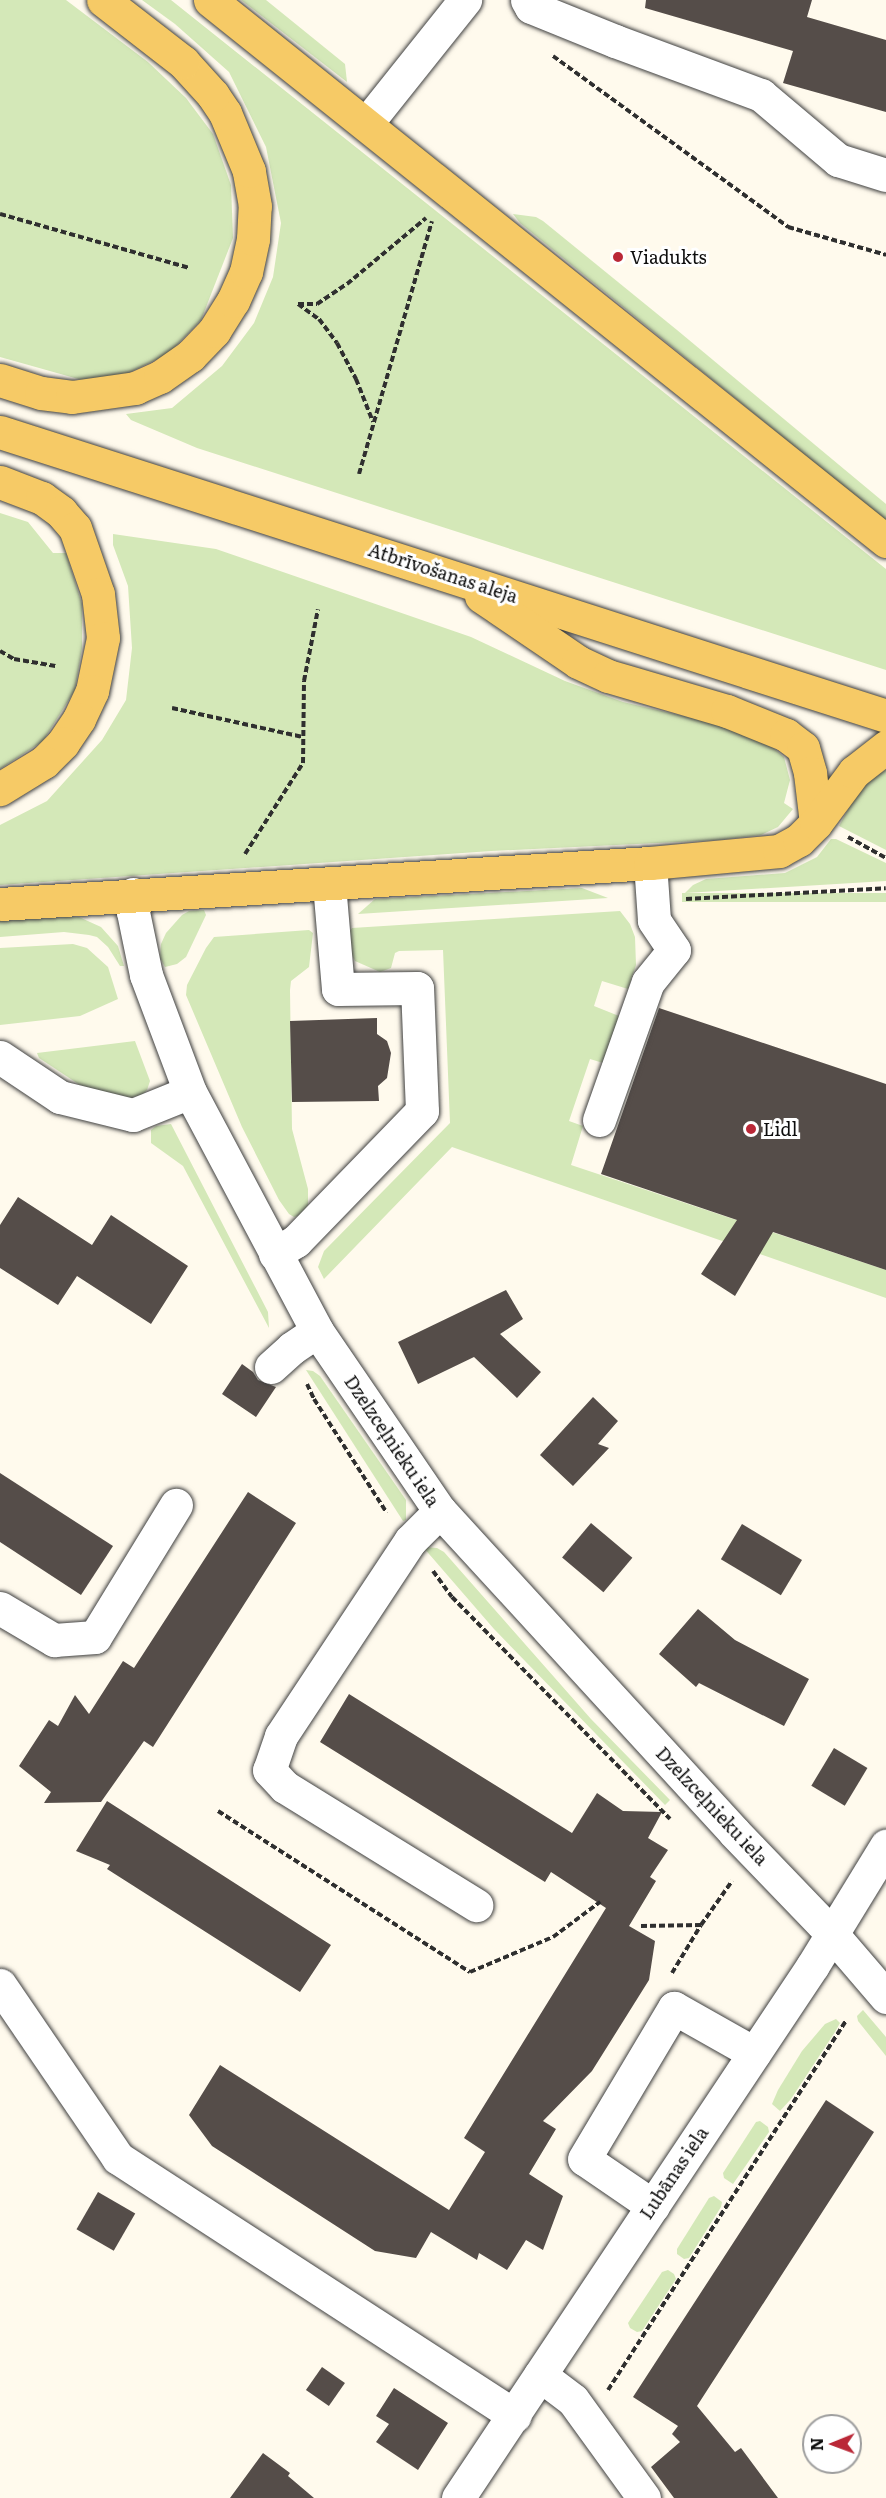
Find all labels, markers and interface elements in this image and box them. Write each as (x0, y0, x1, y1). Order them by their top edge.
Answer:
place label: Viadukts (630, 246, 707, 268)
marker: Viadukts (611, 250, 625, 264)
street label: Atbrīvošanas aleja (366, 539, 520, 607)
place label: Lidl (763, 1118, 798, 1140)
marker: Lidl (744, 1122, 758, 1136)
street label: Dzelzceļnieku iela (340, 1371, 444, 1511)
street label: Dzelzceļnieku iela (652, 1742, 772, 1870)
street label: Lubānas iela (635, 2123, 713, 2223)
north arrow (802, 2414, 862, 2474)
text: N (804, 2437, 828, 2451)

